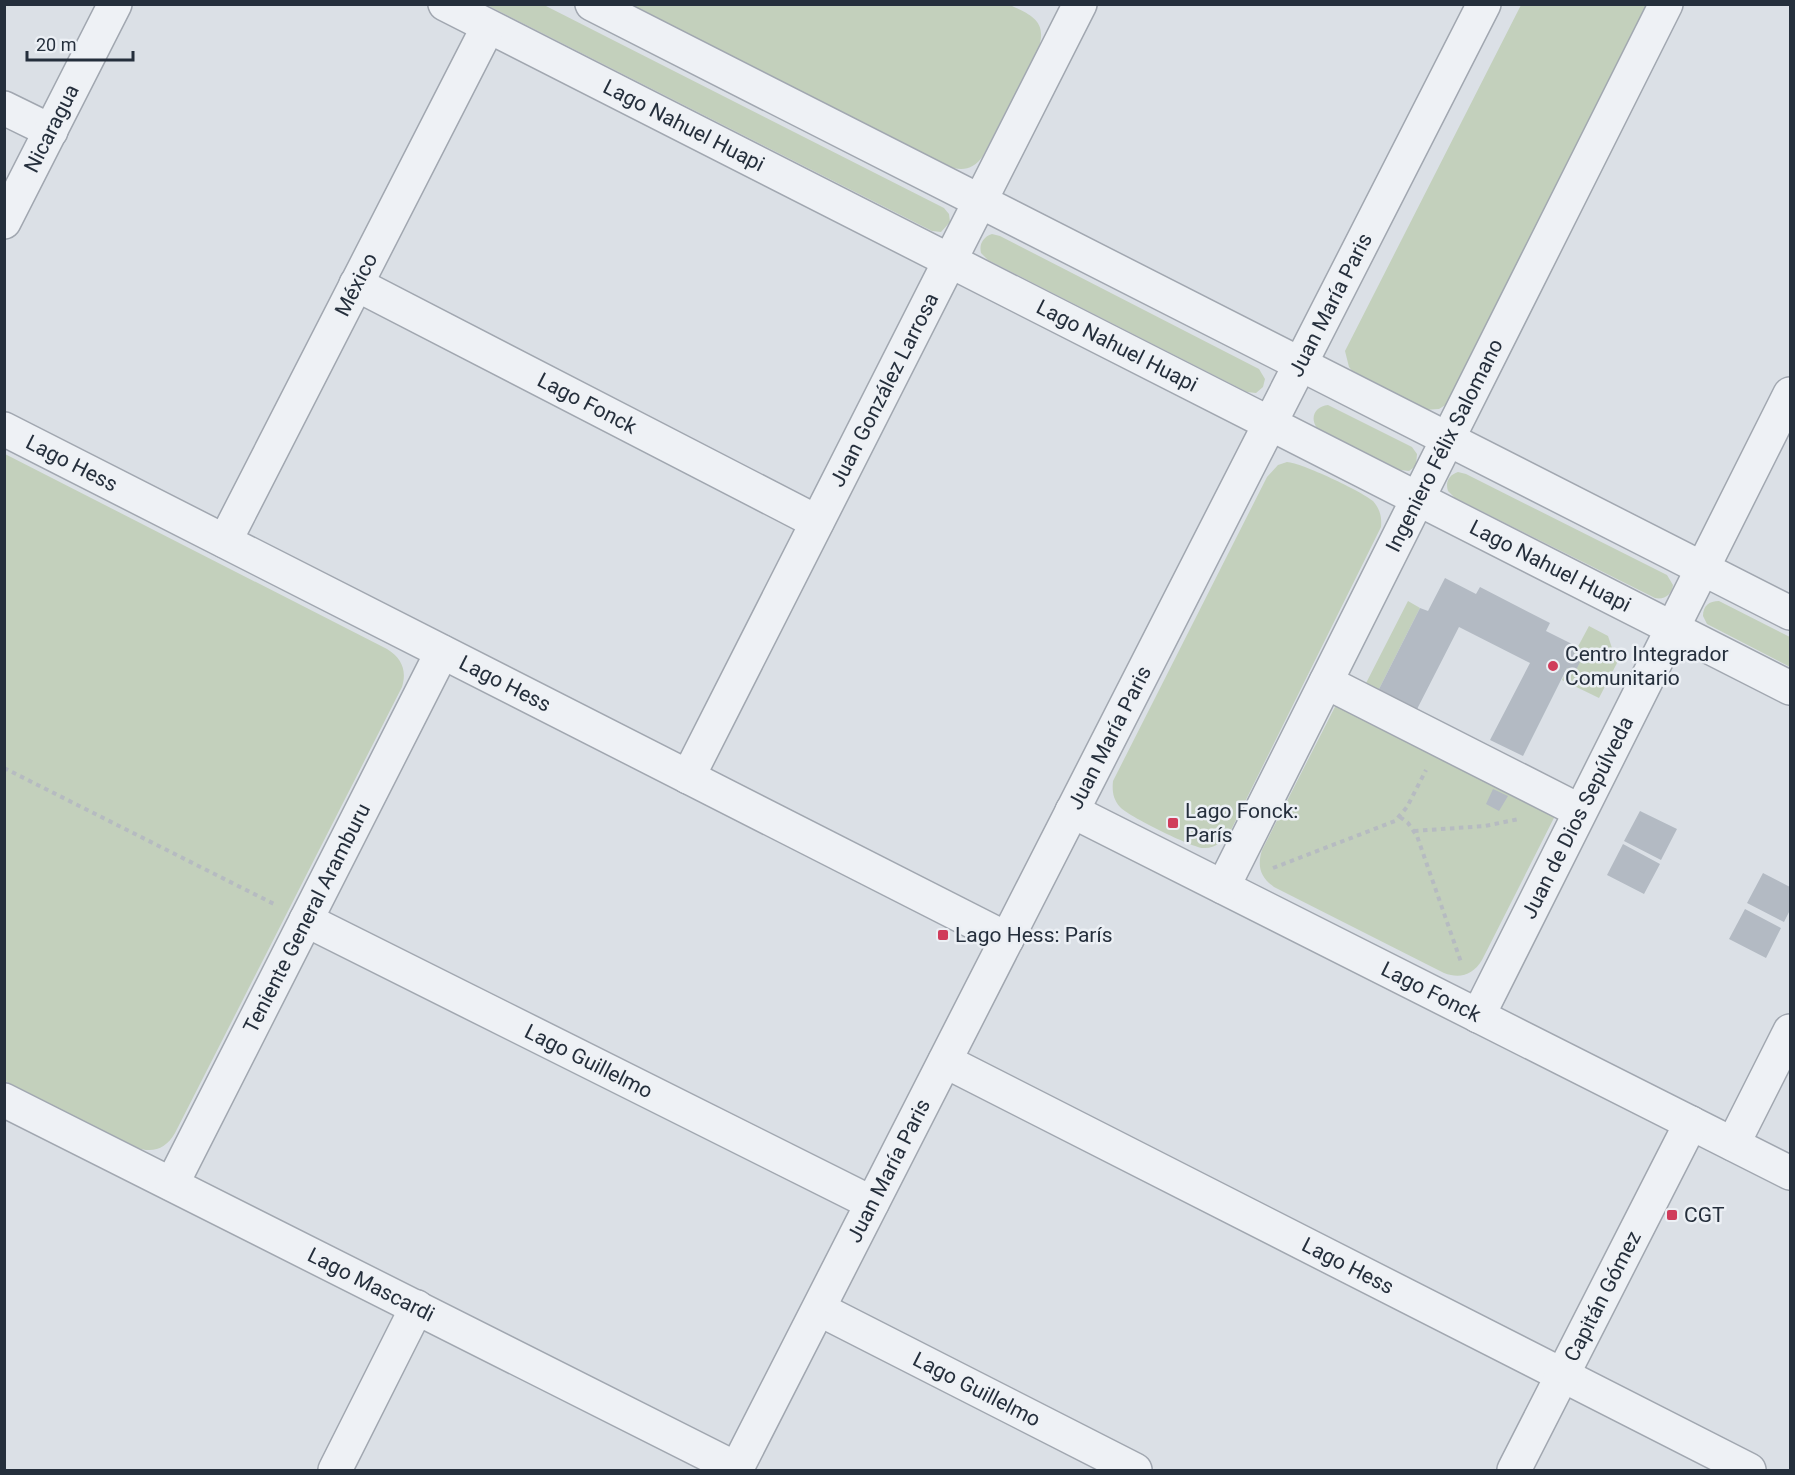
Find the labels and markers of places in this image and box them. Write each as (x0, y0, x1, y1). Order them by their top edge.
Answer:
place label: Centro Integrador Comunitario (1565, 642, 1729, 690)
marker: Centro Integrador Comunitario (1546, 659, 1560, 673)
place label: Lago Fonck: París (1185, 799, 1298, 847)
marker: Lago Fonck: París (1166, 816, 1180, 830)
place label: Lago Hess: París (955, 923, 1113, 947)
marker: Lago Hess: París (936, 928, 950, 942)
place label: CGT (1684, 1203, 1725, 1227)
marker: CGT (1665, 1208, 1679, 1222)

